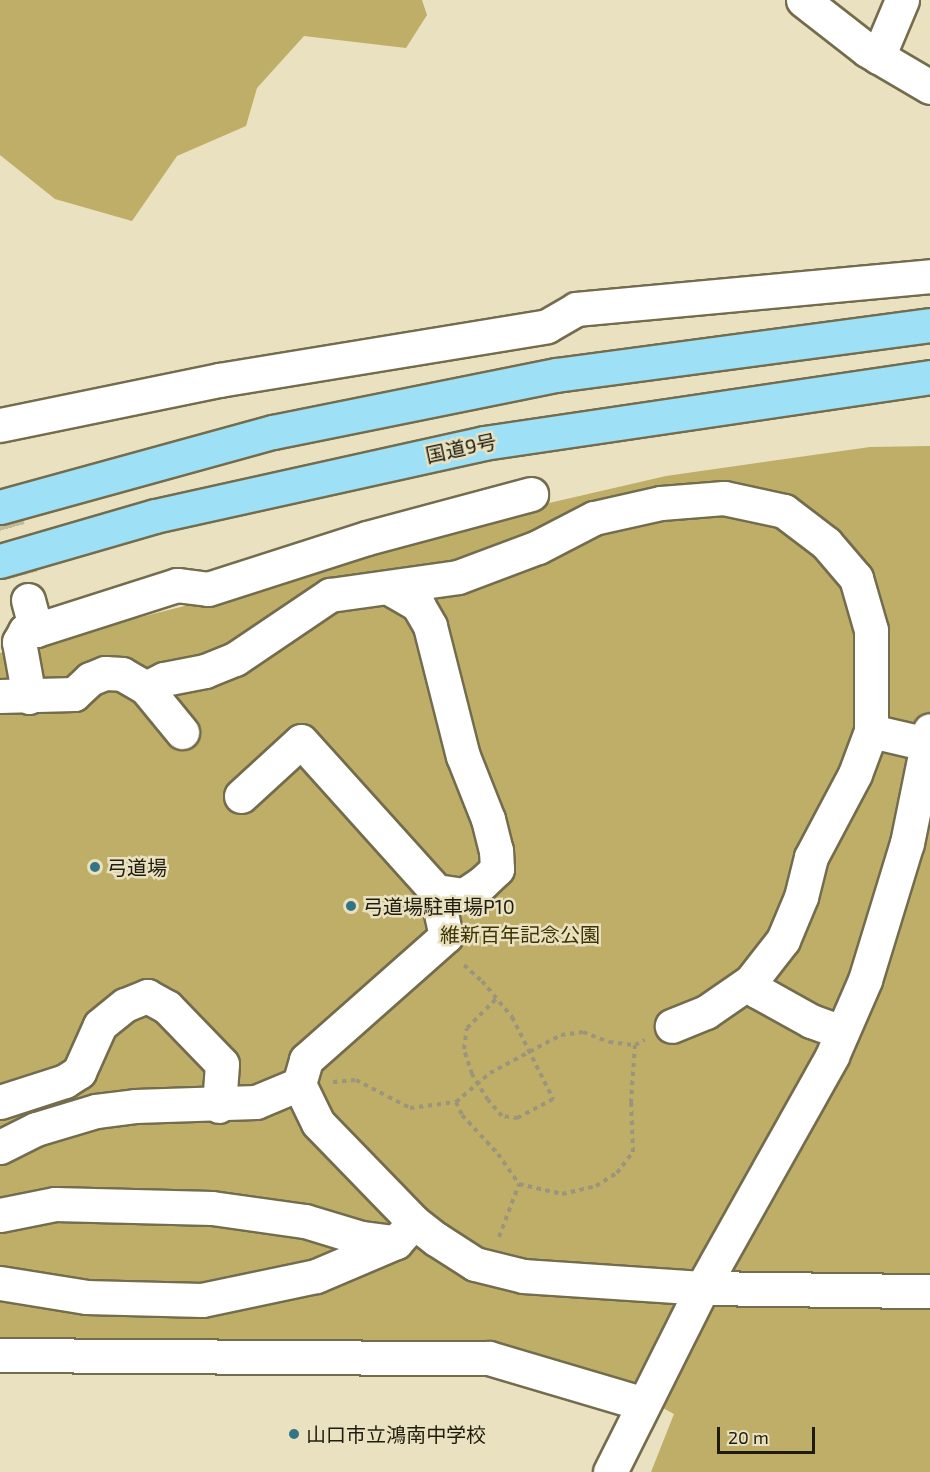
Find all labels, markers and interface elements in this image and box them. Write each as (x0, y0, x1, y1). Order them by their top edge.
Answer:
street label: 国道9号 (424, 429, 498, 467)
place label: 弓道場 (107, 855, 167, 879)
marker: 弓道場 (88, 860, 102, 874)
place label: 弓道場駐車場P10 (363, 894, 515, 918)
marker: 弓道場駐車場P10 (344, 899, 358, 913)
park label: 維新百年記念公園 (440, 922, 600, 946)
scale bar (720, 1415, 818, 1453)
place label: 山口市立鴻南中学校 (306, 1422, 486, 1446)
text: 20 m (728, 1426, 769, 1448)
marker: 山口市立鴻南中学校 (287, 1427, 301, 1441)

